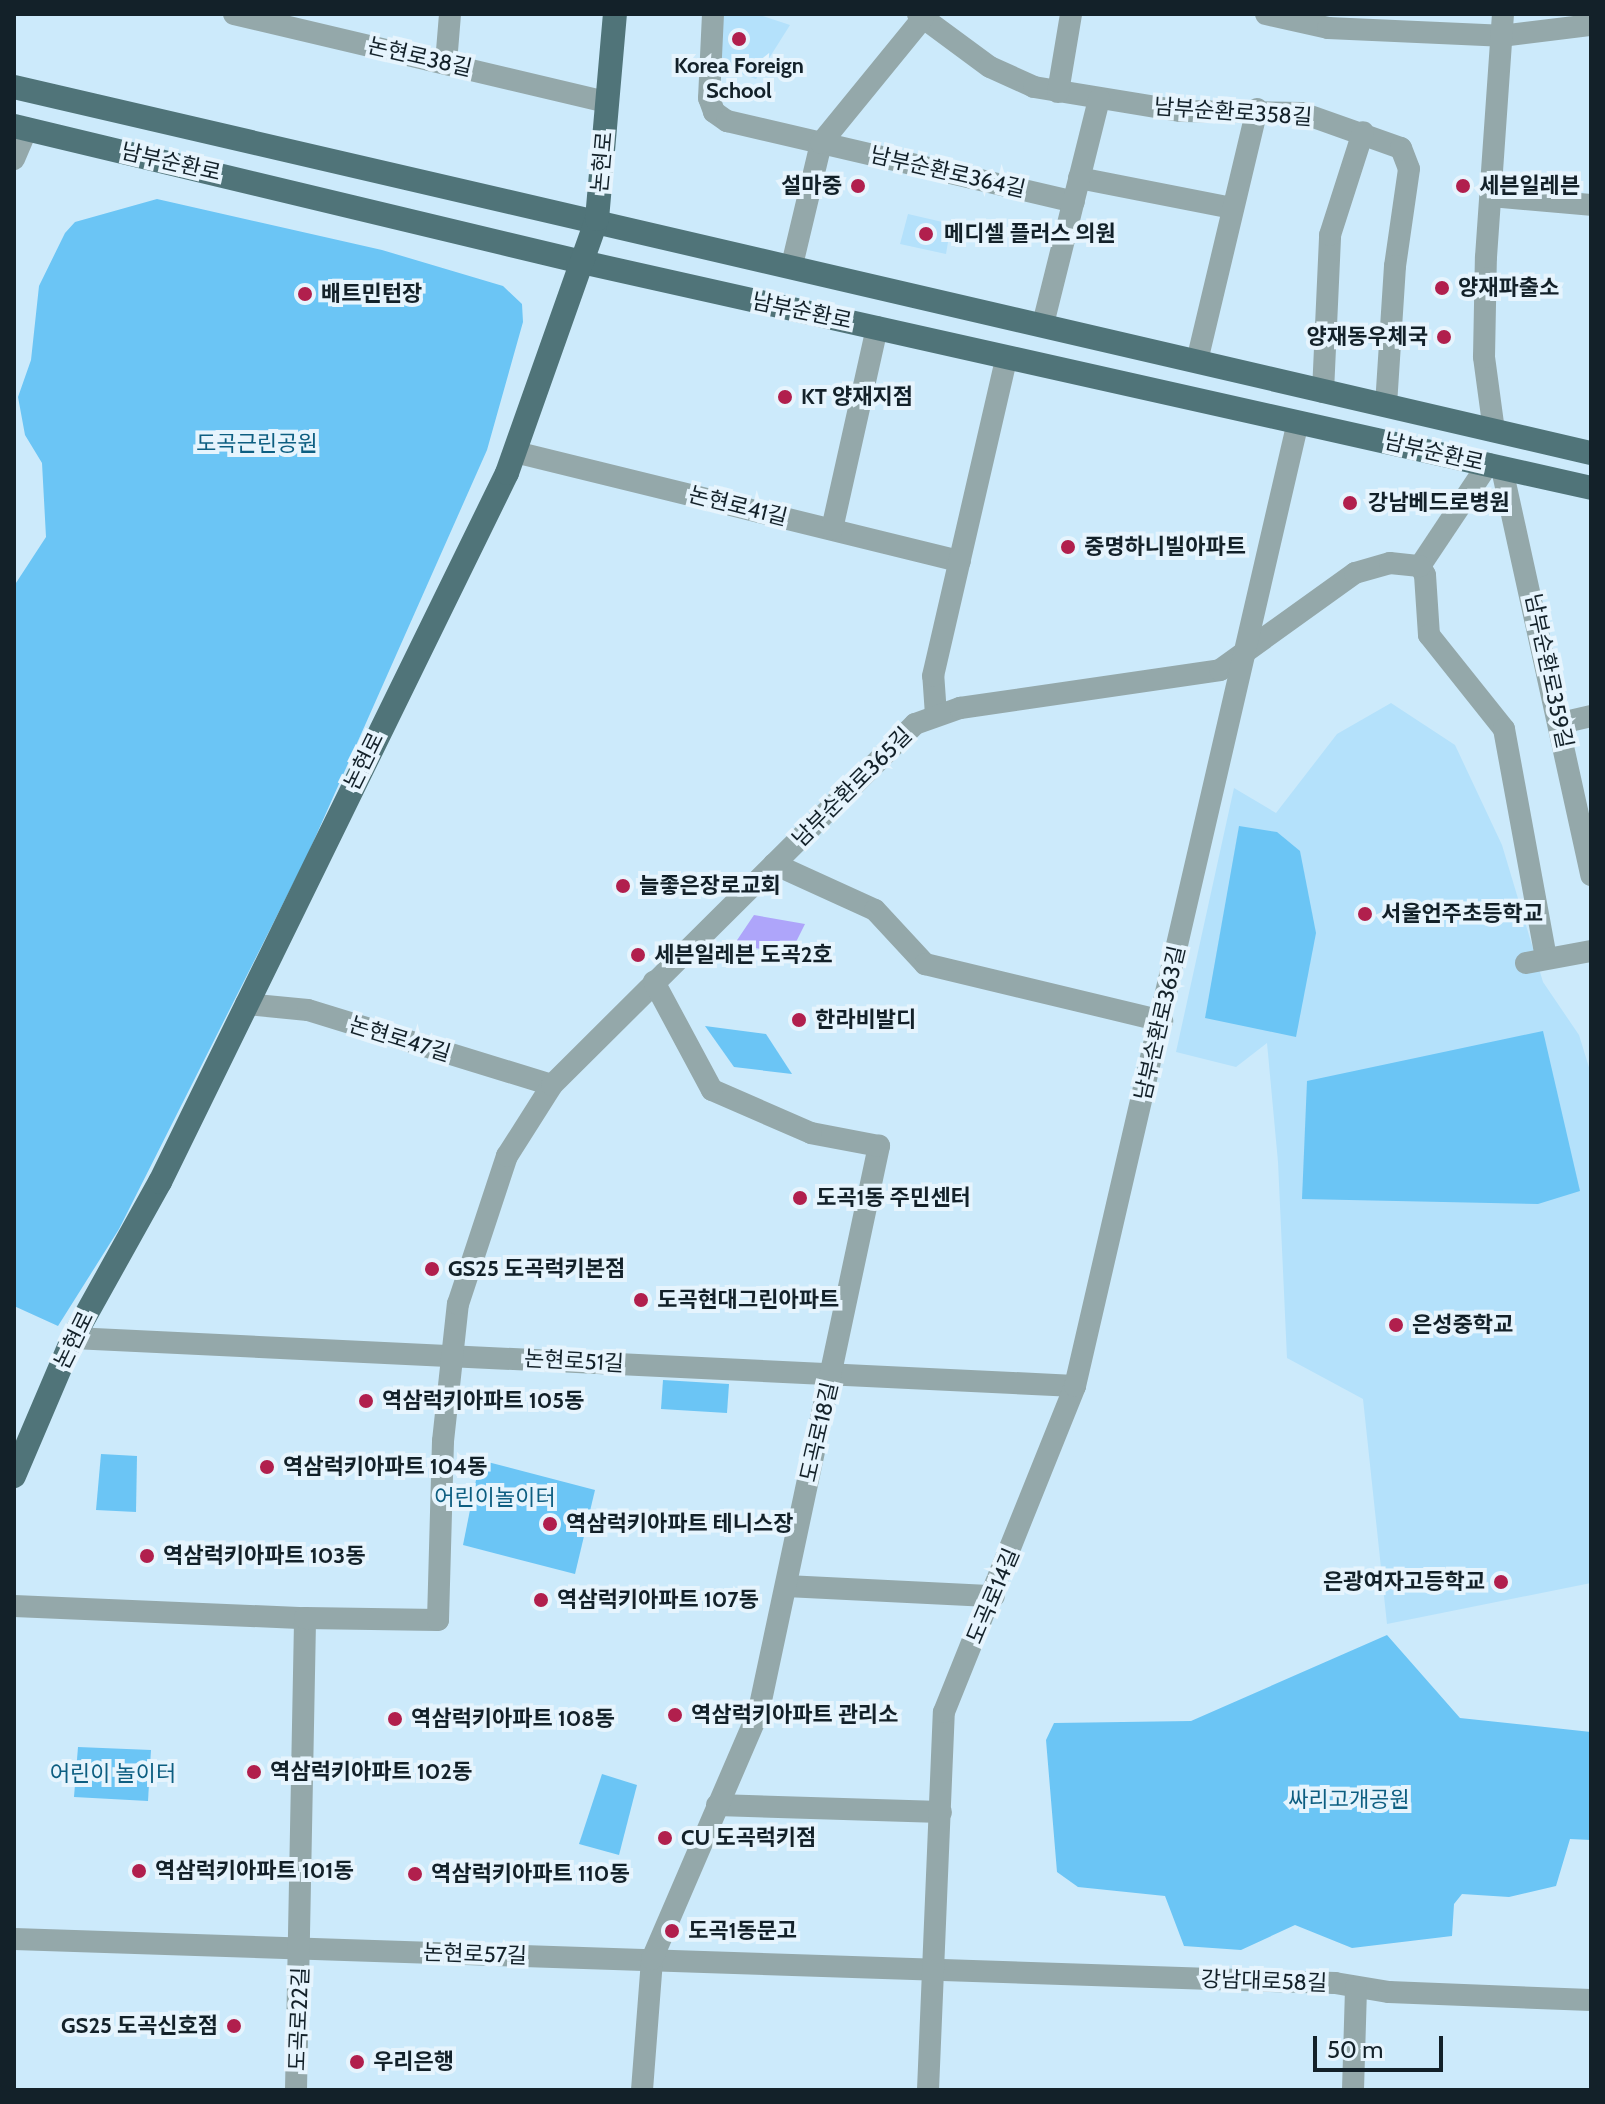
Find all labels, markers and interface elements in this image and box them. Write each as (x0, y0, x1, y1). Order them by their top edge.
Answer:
marker: Korea Foreign School (730, 30, 748, 48)
street label: 논현로38길 (365, 32, 475, 82)
place label: Korea Foreign School (674, 52, 804, 104)
street label: 남부순환로358길 (1153, 93, 1313, 131)
street label: 논현로 (586, 131, 618, 193)
street label: 남부순환로 (119, 138, 223, 186)
street label: 남부순환로364길 (868, 141, 1028, 203)
place label: 설마중 (781, 173, 842, 199)
place label: 세븐일레븐 (1479, 173, 1580, 199)
marker: 설마중 (849, 177, 867, 195)
marker: 세븐일레븐 (1454, 177, 1472, 195)
place label: 메디셀 플러스 의원 (944, 221, 1116, 247)
marker: 메디셀 플러스 의원 (915, 223, 937, 245)
place label: 양재파출소 (1458, 275, 1559, 301)
marker: 양재파출소 (1433, 279, 1451, 297)
place label: 배트민턴장 (321, 281, 422, 307)
marker: 배트민턴장 (296, 285, 314, 303)
street label: 남부순환로 (750, 288, 854, 334)
place label: 양재동우체국 (1307, 324, 1428, 350)
marker: 양재동우체국 (1435, 328, 1453, 346)
place label: KT 양재지점 (801, 384, 913, 410)
marker: KT 양재지점 (776, 388, 794, 406)
street label: 남부순환로 (1382, 428, 1486, 476)
park label: 도곡근린공원 (196, 431, 318, 457)
street label: 논현로41길 (686, 481, 790, 531)
place label: 강남베드로병원 (1368, 490, 1510, 516)
marker: 강남베드로병원 (1339, 492, 1361, 514)
place label: 중명하니빌아파트 (1084, 534, 1246, 560)
marker: 중명하니빌아파트 (1059, 538, 1077, 556)
street label: 남부순환로359길 (1520, 591, 1578, 751)
street label: 남부순환로365길 (787, 722, 917, 852)
street label: 논현로 (339, 728, 389, 794)
place label: 늘좋은장로교회 (639, 873, 781, 899)
marker: 늘좋은장로교회 (614, 877, 632, 895)
place label: 서울언주초등학교 (1381, 901, 1543, 927)
marker: 서울언주초등학교 (1356, 905, 1374, 923)
place label: 세븐일레븐 도곡2호 (654, 942, 833, 968)
street label: 남부순환로363길 (1129, 943, 1191, 1103)
marker: 세븐일레븐 도곡2호 (629, 946, 647, 964)
place label: 한라비발디 (815, 1007, 916, 1033)
street label: 논현로47길 (346, 1011, 454, 1067)
marker: 한라비발디 (790, 1011, 808, 1029)
place label: 도곡1동 주민센터 (816, 1185, 971, 1211)
marker: 도곡1동 주민센터 (791, 1189, 809, 1207)
place label: GS25 도곡럭키본점 (448, 1256, 625, 1282)
marker: GS25 도곡럭키본점 (423, 1260, 441, 1278)
place label: 도곡현대그린아파트 (657, 1287, 839, 1313)
marker: 도곡현대그린아파트 (632, 1291, 650, 1309)
street label: 논현로 (49, 1307, 99, 1373)
place label: 은성중학교 (1412, 1312, 1513, 1338)
marker: 은성중학교 (1387, 1316, 1405, 1334)
street label: 논현로51길 (523, 1345, 625, 1377)
street label: 도곡로18길 (795, 1380, 843, 1484)
place label: 역삼럭키아파트 105동 (382, 1388, 584, 1414)
marker: 역삼럭키아파트 105동 (357, 1392, 375, 1410)
place label: 역삼럭키아파트 104동 (283, 1454, 487, 1480)
marker: 역삼럭키아파트 104동 (258, 1458, 276, 1476)
park label: 어린이놀이터 (434, 1485, 556, 1511)
place label: 역삼럭키아파트 테니스장 (566, 1511, 794, 1537)
marker: 역삼럭키아파트 테니스장 (541, 1515, 559, 1533)
place label: 역삼럭키아파트 103동 (163, 1543, 365, 1569)
street label: 도곡로14길 (961, 1544, 1025, 1648)
marker: 역삼럭키아파트 103동 (138, 1547, 156, 1565)
place label: 은광여자고등학교 (1323, 1569, 1485, 1595)
marker: 은광여자고등학교 (1492, 1573, 1510, 1591)
place label: 역삼럭키아파트 107동 (557, 1587, 759, 1613)
marker: 역삼럭키아파트 107동 (532, 1591, 550, 1609)
place label: 역삼럭키아파트 관리소 (691, 1702, 898, 1728)
place label: 역삼럭키아파트 108동 (411, 1706, 615, 1732)
marker: 역삼럭키아파트 관리소 (666, 1706, 684, 1724)
marker: 역삼럭키아파트 108동 (386, 1710, 404, 1728)
place label: 역삼럭키아파트 102동 (270, 1759, 472, 1785)
park label: 어린이 놀이터 (50, 1761, 176, 1787)
marker: 역삼럭키아파트 102동 (245, 1763, 263, 1781)
park label: 싸리고개공원 (1288, 1787, 1410, 1813)
place label: CU 도곡럭키점 (681, 1825, 816, 1851)
marker: CU 도곡럭키점 (656, 1829, 674, 1847)
place label: 역삼럭키아파트 101동 (155, 1858, 354, 1884)
place label: 역삼럭키아파트 110동 (431, 1861, 630, 1887)
marker: 역삼럭키아파트 101동 (130, 1862, 148, 1880)
marker: 역삼럭키아파트 110동 (406, 1865, 424, 1883)
place label: 도곡1동문고 (688, 1918, 797, 1944)
marker: 도곡1동문고 (663, 1922, 681, 1940)
street label: 논현로57길 (423, 1939, 527, 1969)
street label: 강남대로58길 (1200, 1966, 1328, 1996)
street label: 도곡로22길 (284, 1967, 314, 2071)
place label: GS25 도곡신호점 (61, 2013, 218, 2039)
marker: GS25 도곡신호점 (225, 2017, 243, 2035)
scale bar (1317, 2020, 1447, 2070)
text: 50 m (1327, 2035, 1383, 2064)
place label: 우리은행 (373, 2049, 454, 2075)
marker: 우리은행 (348, 2053, 366, 2071)

